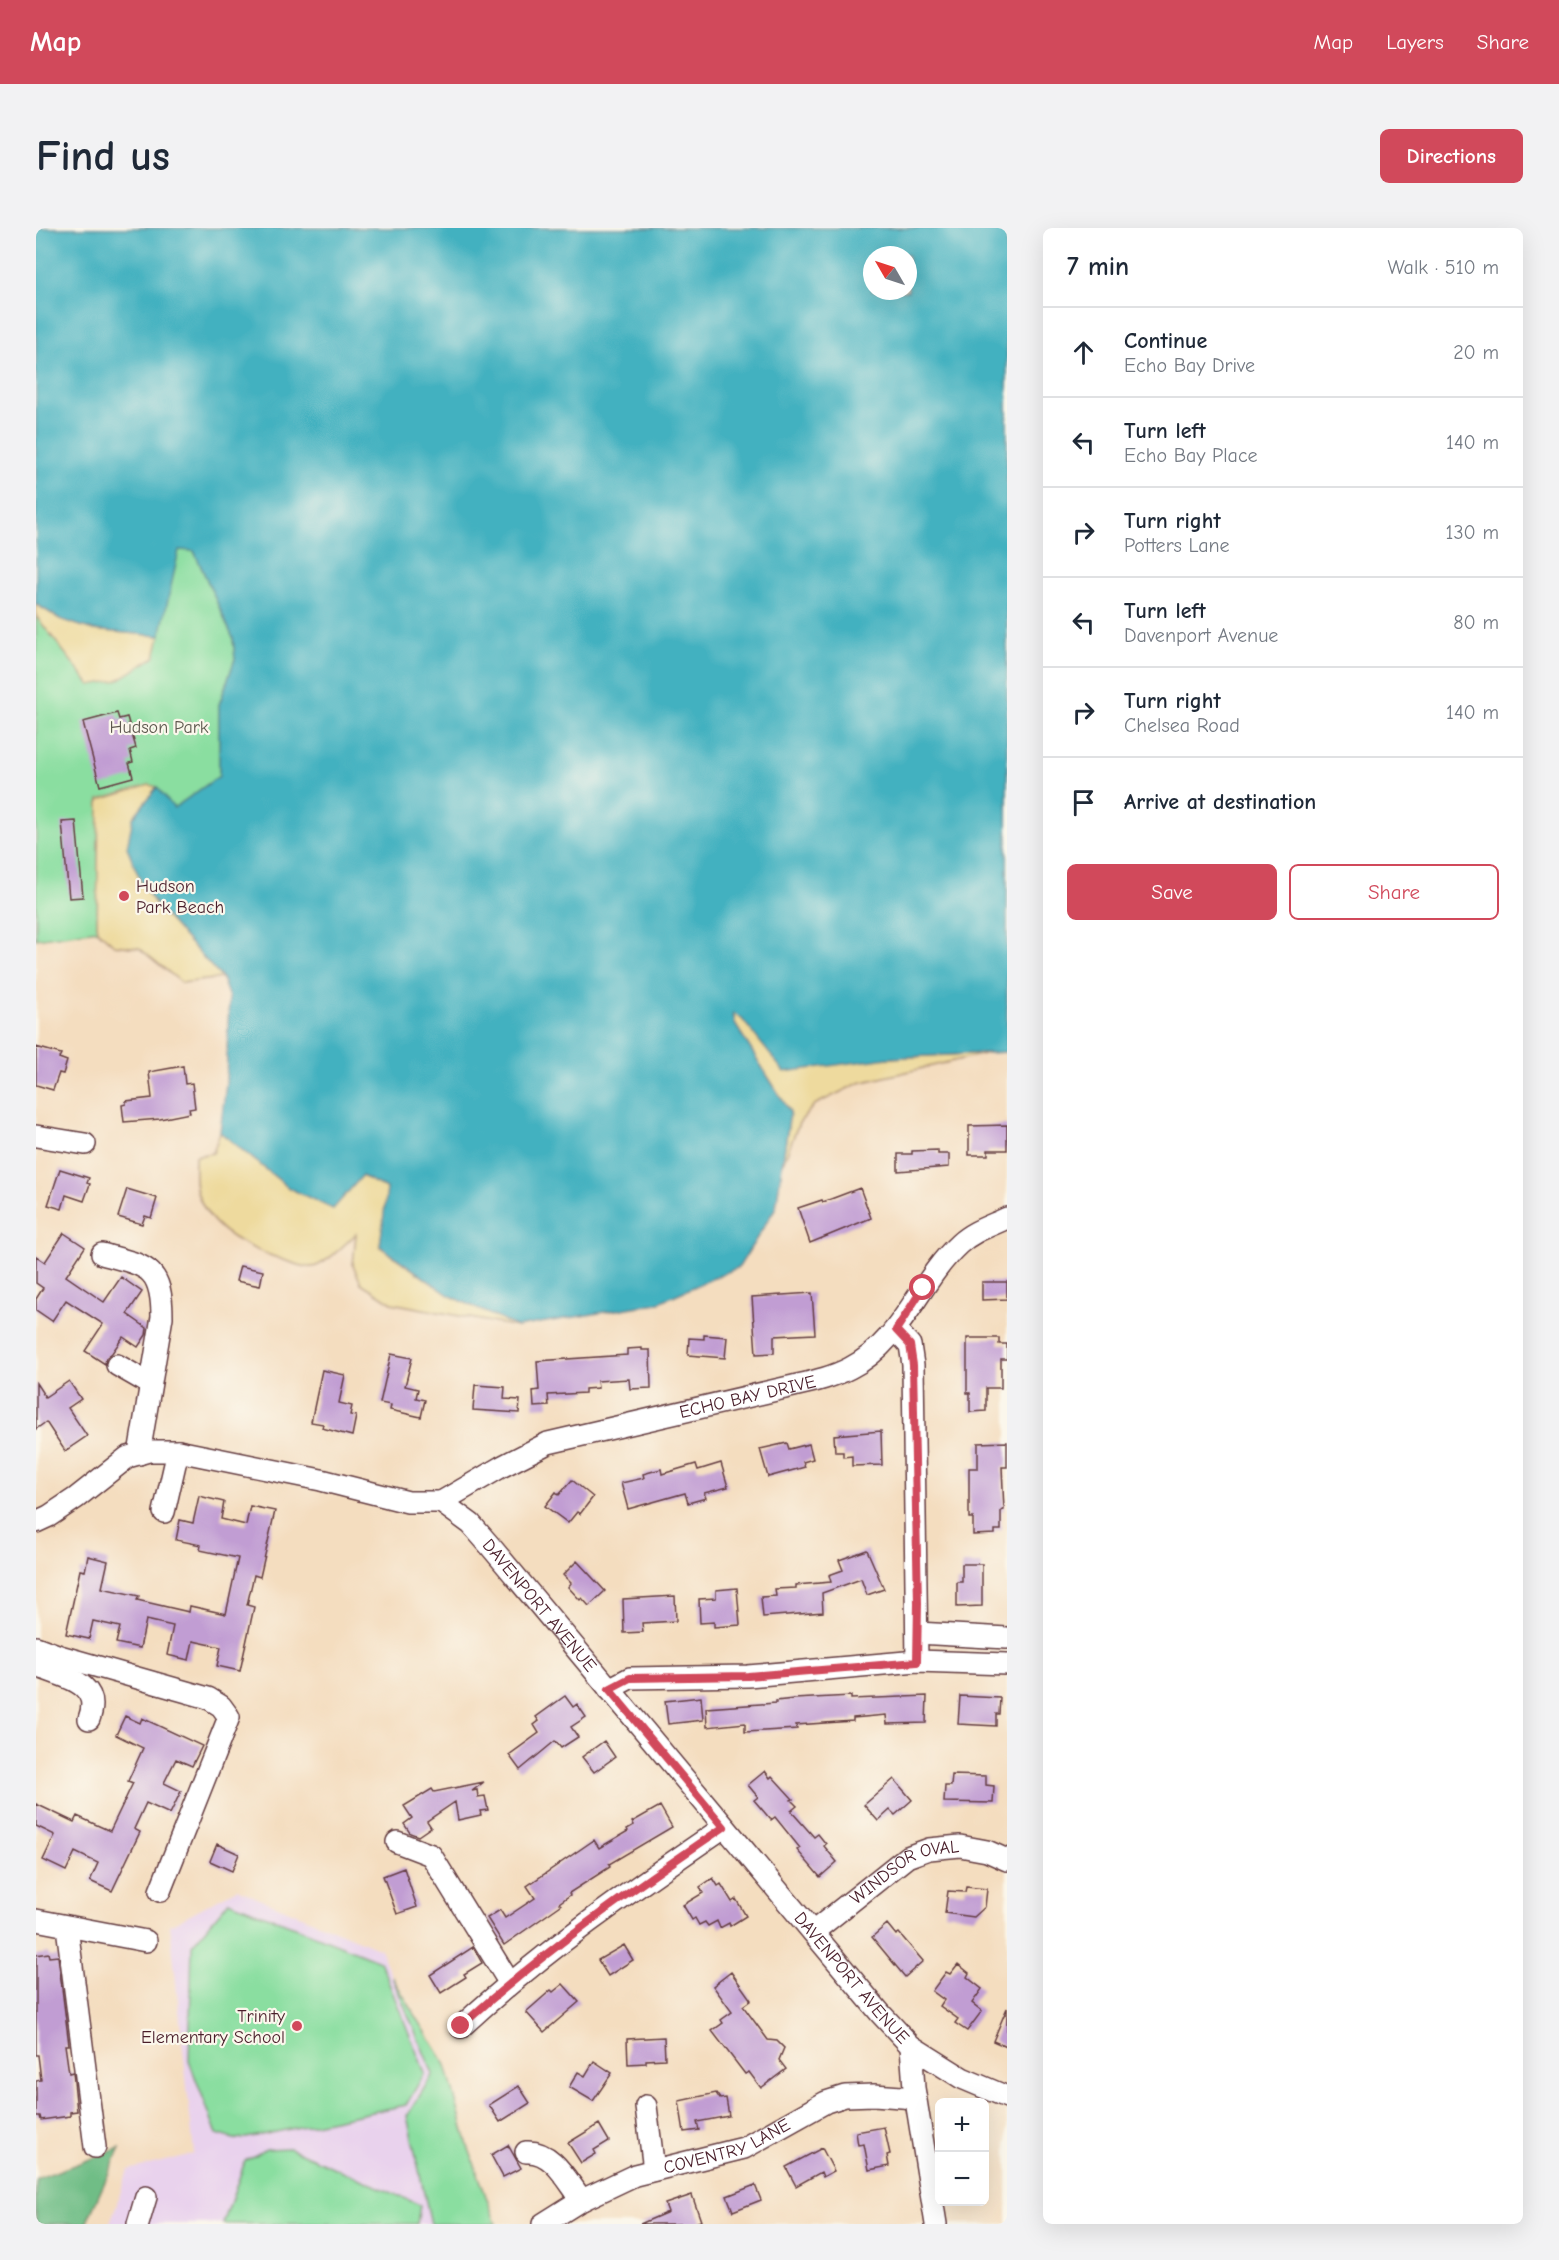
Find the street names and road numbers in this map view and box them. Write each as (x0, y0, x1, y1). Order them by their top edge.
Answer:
street label: ECHO BAY DRIVE (677, 1371, 818, 1423)
street label: DAVENPORT AVENUE (478, 1534, 601, 1676)
street label: WINDSOR OVAL (846, 1836, 960, 1909)
street label: DAVENPORT AVENUE (790, 1908, 914, 2048)
street label: COVENTRY LANE (661, 2114, 794, 2178)

